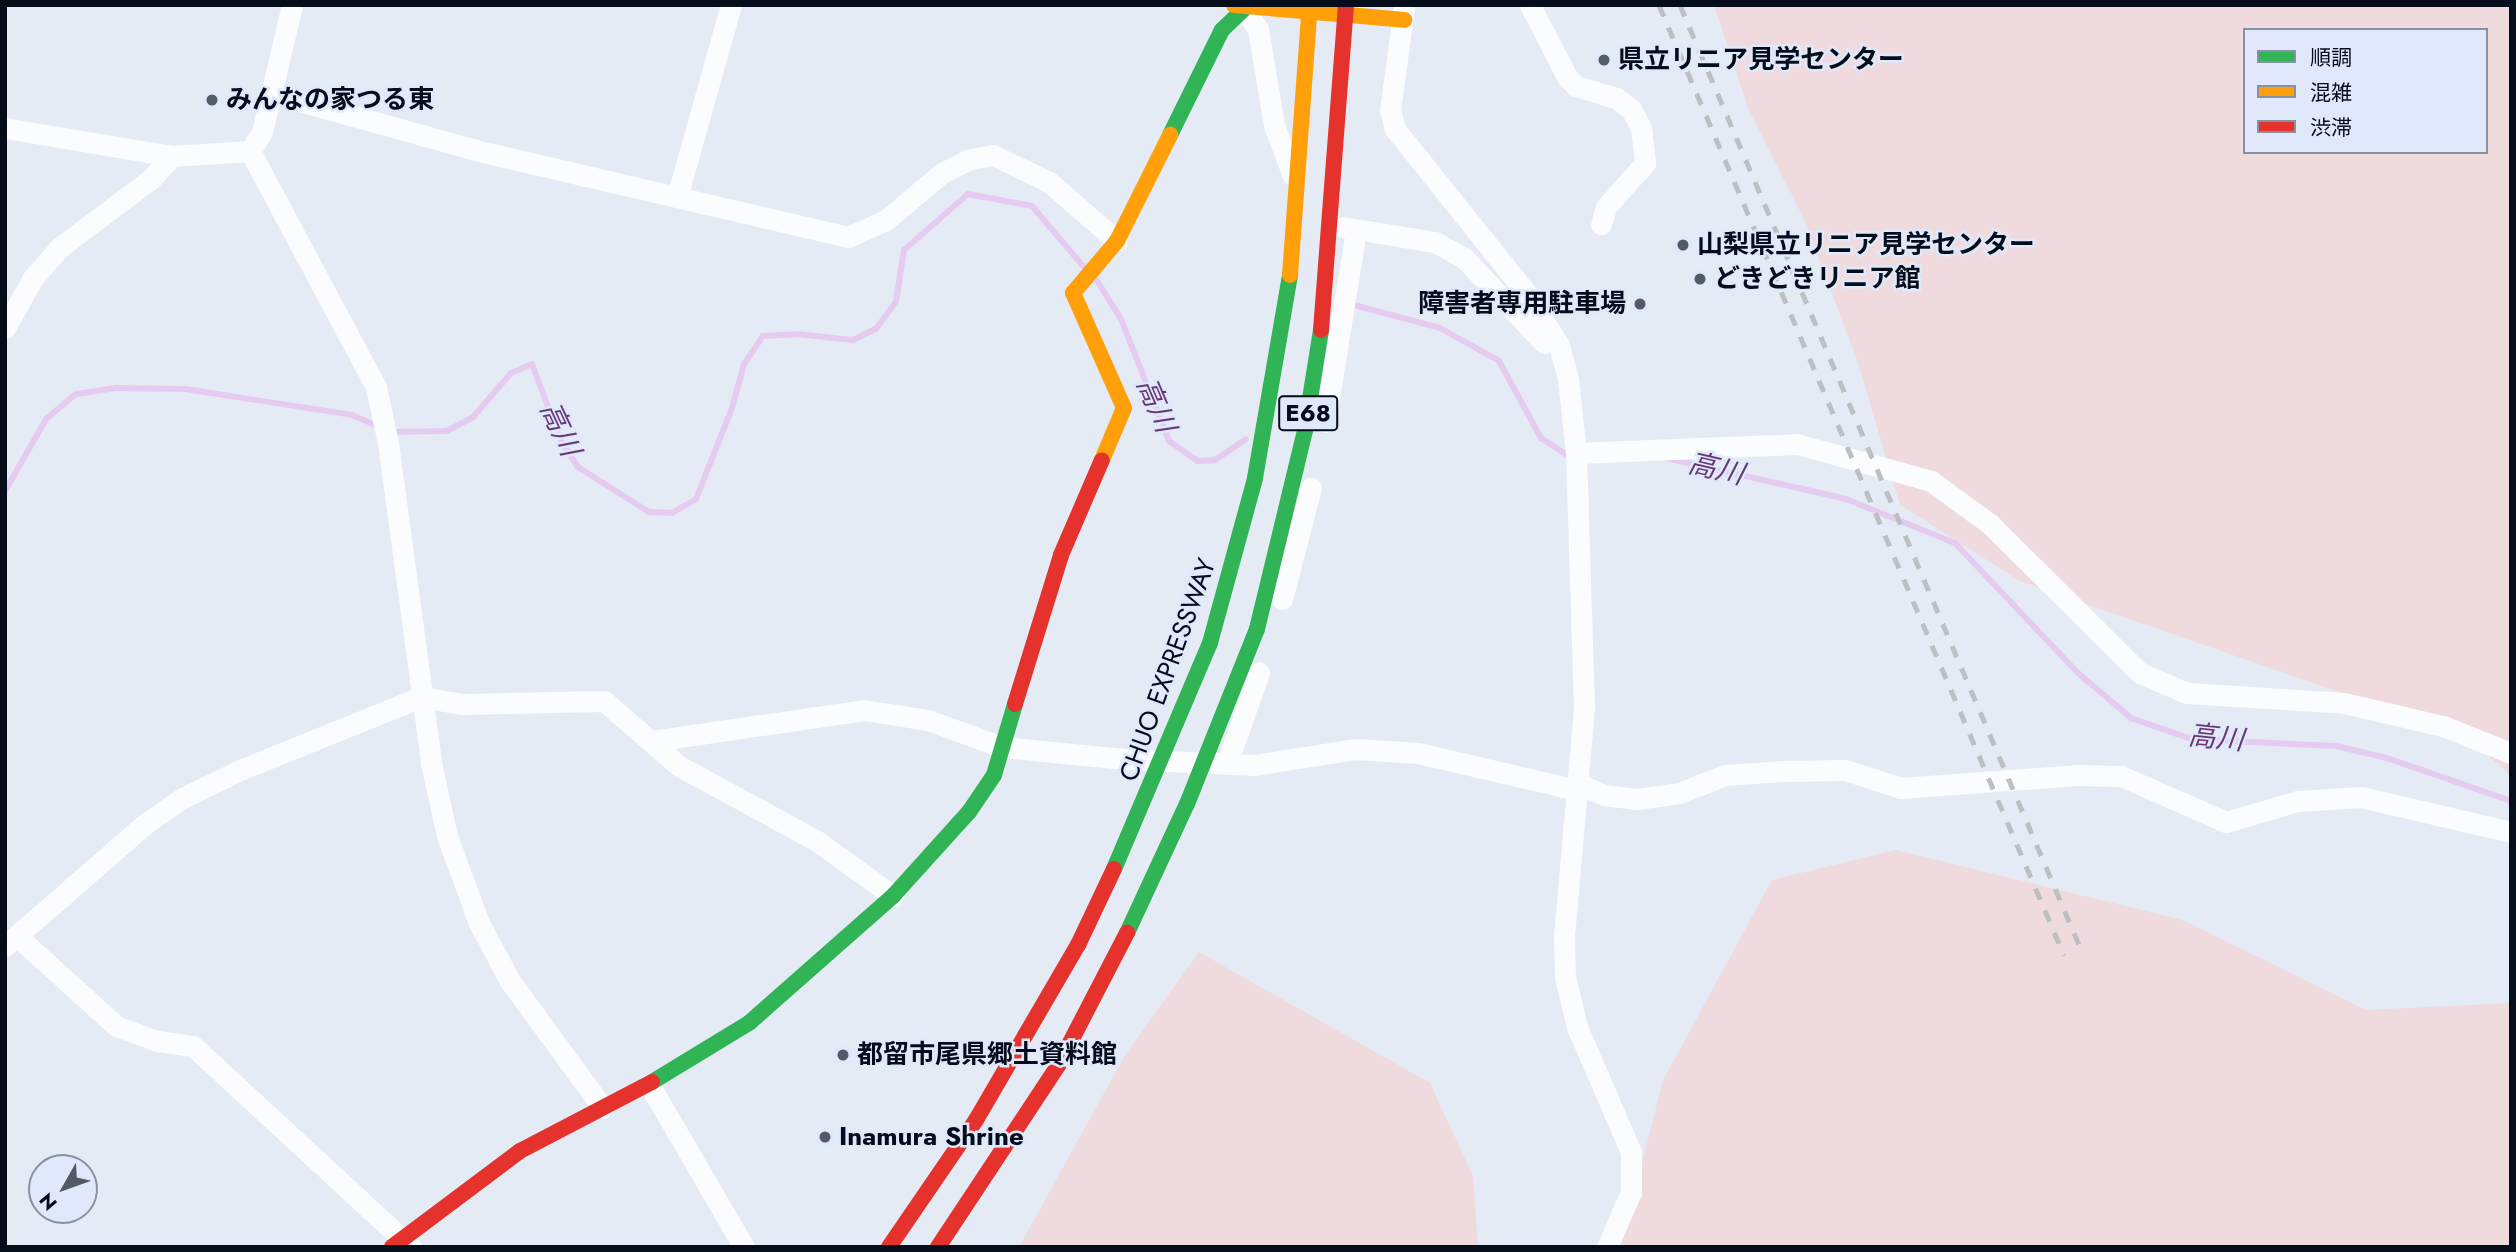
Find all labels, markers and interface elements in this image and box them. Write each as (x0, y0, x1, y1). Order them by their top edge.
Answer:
legend (2243, 28, 2488, 154)
text: 順調 (2310, 43, 2352, 73)
place label: 県立リニア見学センター (1618, 44, 1904, 76)
marker: 県立リニア見学センター (1596, 52, 1612, 68)
text: 混雑 (2310, 78, 2352, 108)
place label: みんなの家つる東 (226, 84, 434, 116)
marker: みんなの家つる東 (204, 92, 220, 108)
text: 渋滞 (2310, 113, 2352, 143)
place label: 山梨県立リニア見学センター (1697, 229, 2035, 261)
marker: 山梨県立リニア見学センター (1675, 237, 1691, 253)
place label: どきどきリニア館 (1714, 263, 1922, 295)
marker: どきどきリニア館 (1692, 271, 1708, 287)
place label: 障害者専用駐車場 (1418, 288, 1626, 320)
marker: 障害者専用駐車場 (1632, 296, 1648, 312)
water label: 高川 (1130, 373, 1182, 437)
road number: E68 (1276, 392, 1340, 434)
water label: 高川 (533, 397, 587, 461)
water label: 高川 (1685, 446, 1747, 492)
street label: CHUO EXPRESSWAY (1113, 555, 1223, 785)
water label: 高川 (2186, 718, 2246, 758)
place label: 都留市尾県郷土資料館 (857, 1039, 1117, 1071)
marker: 都留市尾県郷土資料館 (835, 1047, 851, 1063)
place label: Inamura Shrine (839, 1121, 1024, 1153)
marker: Inamura Shrine (817, 1129, 833, 1145)
north arrow (28, 1154, 98, 1224)
text: N (33, 1187, 63, 1216)

